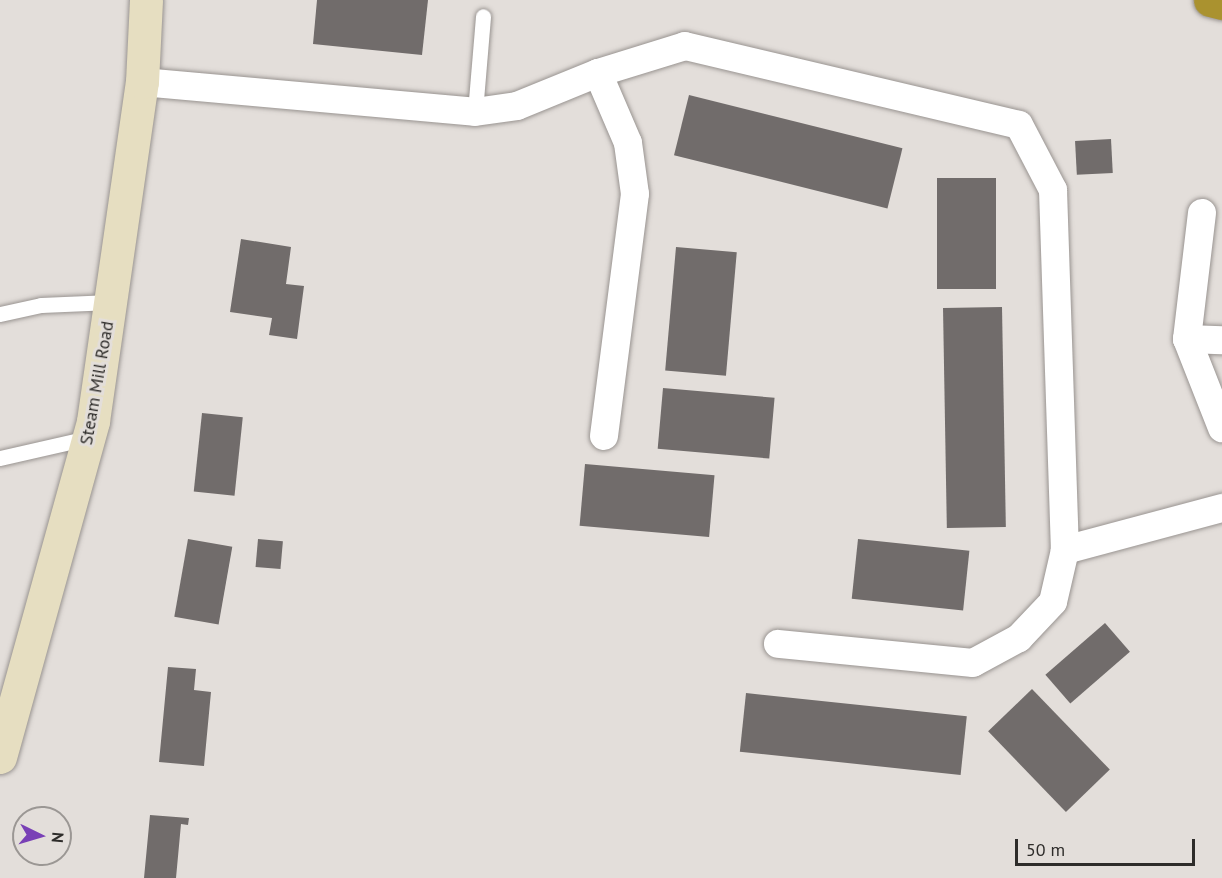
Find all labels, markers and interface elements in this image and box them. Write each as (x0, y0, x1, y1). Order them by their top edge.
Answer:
street label: Steam Mill Road (75, 319, 119, 447)
north arrow (12, 806, 72, 866)
scale bar (1018, 827, 1198, 865)
text: N (48, 831, 68, 843)
text: 50 m (1026, 838, 1065, 861)

